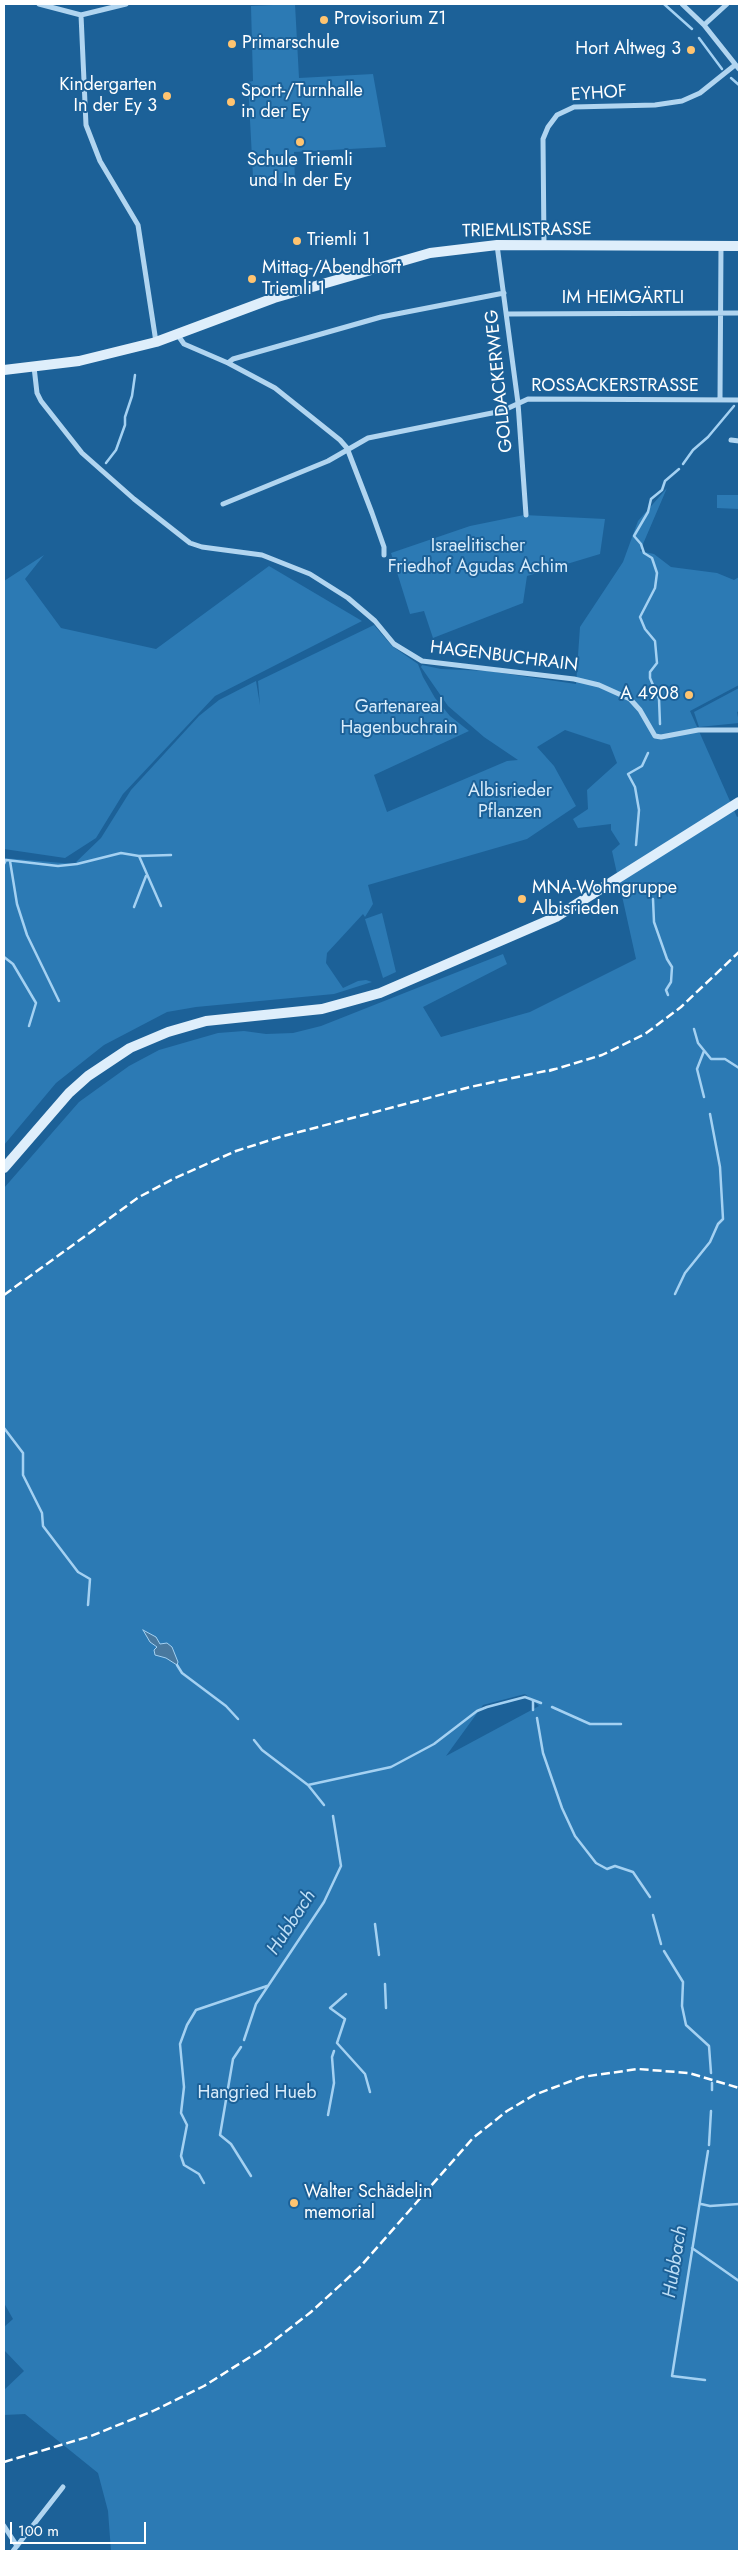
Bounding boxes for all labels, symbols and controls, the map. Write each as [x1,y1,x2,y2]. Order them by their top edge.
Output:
place label: Provisorium Z1 [334,9,446,31]
marker: Provisorium Z1 [318,14,330,26]
place label: Primarschule [242,33,339,55]
marker: Primarschule [226,38,238,50]
place label: Hort Altweg 3 [575,39,681,61]
marker: Hort Altweg 3 [685,44,697,56]
place label: Kindergarten In der Ey 3 [59,75,157,118]
place label: Sport-/Turnhalle in der Ey [241,81,363,124]
street label: EYHOF [570,81,628,107]
marker: Kindergarten In der Ey 3 [161,90,173,102]
marker: Sport-/Turnhalle in der Ey [225,96,237,108]
marker: Schule Triemli und In der Ey [294,136,306,148]
place label: Schule Triemli und In der Ey [247,150,353,192]
street label: TRIEMLISTRASSE [462,219,592,243]
place label: Triemli 1 [307,230,370,252]
marker: Triemli 1 [291,235,303,247]
place label: Mittag-/Abendhort Triemli 1 [262,258,401,300]
marker: Mittag-/Abendhort Triemli 1 [246,273,258,285]
street label: IM HEIMGÄRTLI [562,288,684,310]
street label: GOLDACKERWEG [482,309,518,453]
street label: ROSSACKERSTRASSE [531,376,699,398]
park label: Israelitischer Friedhof Agudas Achim [388,536,568,578]
street label: HAGENBUCHRAIN [429,637,579,677]
place label: A 4908 [620,684,679,706]
marker: A 4908 [683,689,695,701]
park label: Gartenareal Hagenbuchrain [340,697,458,740]
park label: Albisrieder Pflanzen [468,781,552,824]
place label: MNA-Wohngruppe Albisrieden [532,878,677,921]
marker: MNA-Wohngruppe Albisrieden [516,893,528,905]
water label: Hubbach [263,1886,321,1960]
park label: Hangried Hueb [198,2083,316,2105]
place label: Walter Schädelin memorial [304,2182,432,2224]
marker: Walter Schädelin memorial [288,2197,300,2209]
water label: Hubbach [659,2224,693,2300]
scale bar [12,2512,149,2544]
text: 100 m [18,2520,59,2542]

